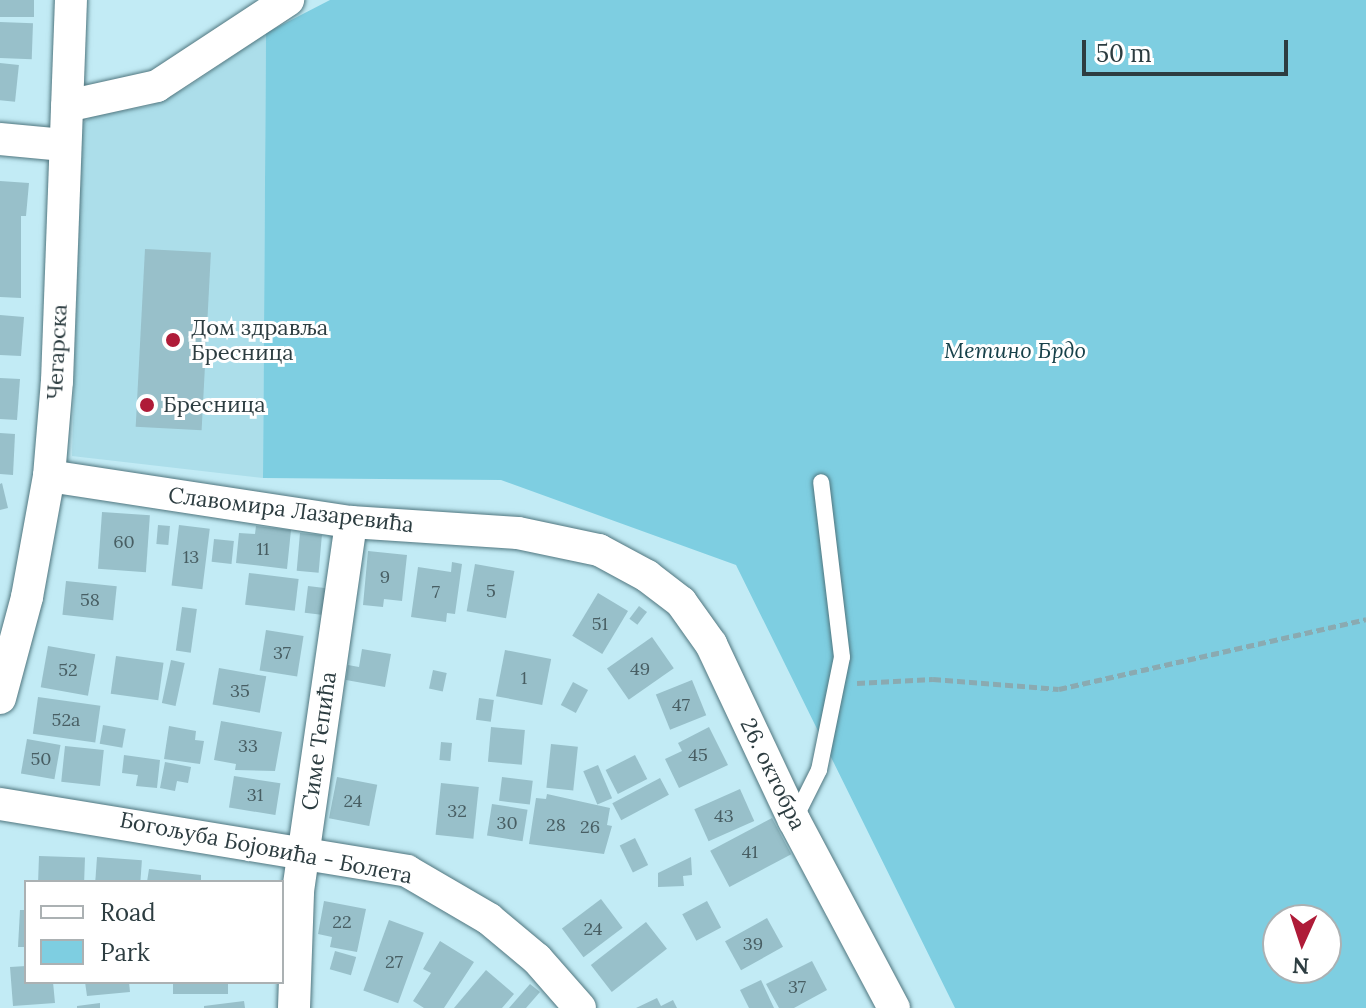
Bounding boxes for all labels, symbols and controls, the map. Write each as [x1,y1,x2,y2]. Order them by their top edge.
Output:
scale bar [1086,24,1292,74]
text: 50 m [1096,38,1152,69]
street label: Чегарска [41,303,73,401]
place label: Дом здравља Бресница [191,314,328,366]
marker: Дом здравља Бресница [162,329,184,351]
park label: Метино Брдо [944,338,1086,364]
place label: Бресница [163,392,266,418]
marker: Бресница [138,396,156,414]
street label: Славомира Лазаревића [167,482,415,538]
house number: 60 [113,531,135,553]
house number: 11 [256,538,270,560]
house number: 13 [183,546,199,568]
house number: 9 [380,566,390,588]
house number: 5 [486,580,496,602]
house number: 7 [432,581,440,603]
house number: 58 [80,589,100,611]
house number: 51 [592,613,608,635]
house number: 37 [273,642,291,664]
house number: 49 [630,658,650,680]
house number: 52 [58,659,78,681]
house number: 1 [521,667,527,689]
street label: Симе Тепића [296,670,342,812]
house number: 35 [230,680,250,702]
house number: 47 [672,694,690,716]
house number: 52a [52,709,80,731]
street label: 26. октобра [735,714,811,834]
house number: 33 [238,735,258,757]
house number: 45 [688,744,708,766]
house number: 50 [31,748,51,770]
house number: 31 [247,784,263,806]
house number: 24 [343,790,363,812]
house number: 32 [447,800,467,822]
house number: 43 [714,805,734,827]
street label: Богољуба Бојовића - Болета [118,807,414,889]
house number: 30 [496,812,518,834]
house number: 28 [546,814,566,836]
house number: 26 [580,816,600,838]
house number: 41 [742,841,758,863]
legend [24,880,284,984]
text: Road [100,897,156,928]
north arrow [1262,904,1342,984]
house number: 22 [332,911,352,933]
house number: 24 [583,918,603,940]
house number: 39 [743,933,763,955]
text: Park [100,937,150,968]
house number: 27 [385,951,403,973]
text: N [1292,952,1310,980]
house number: 37 [788,976,806,998]

